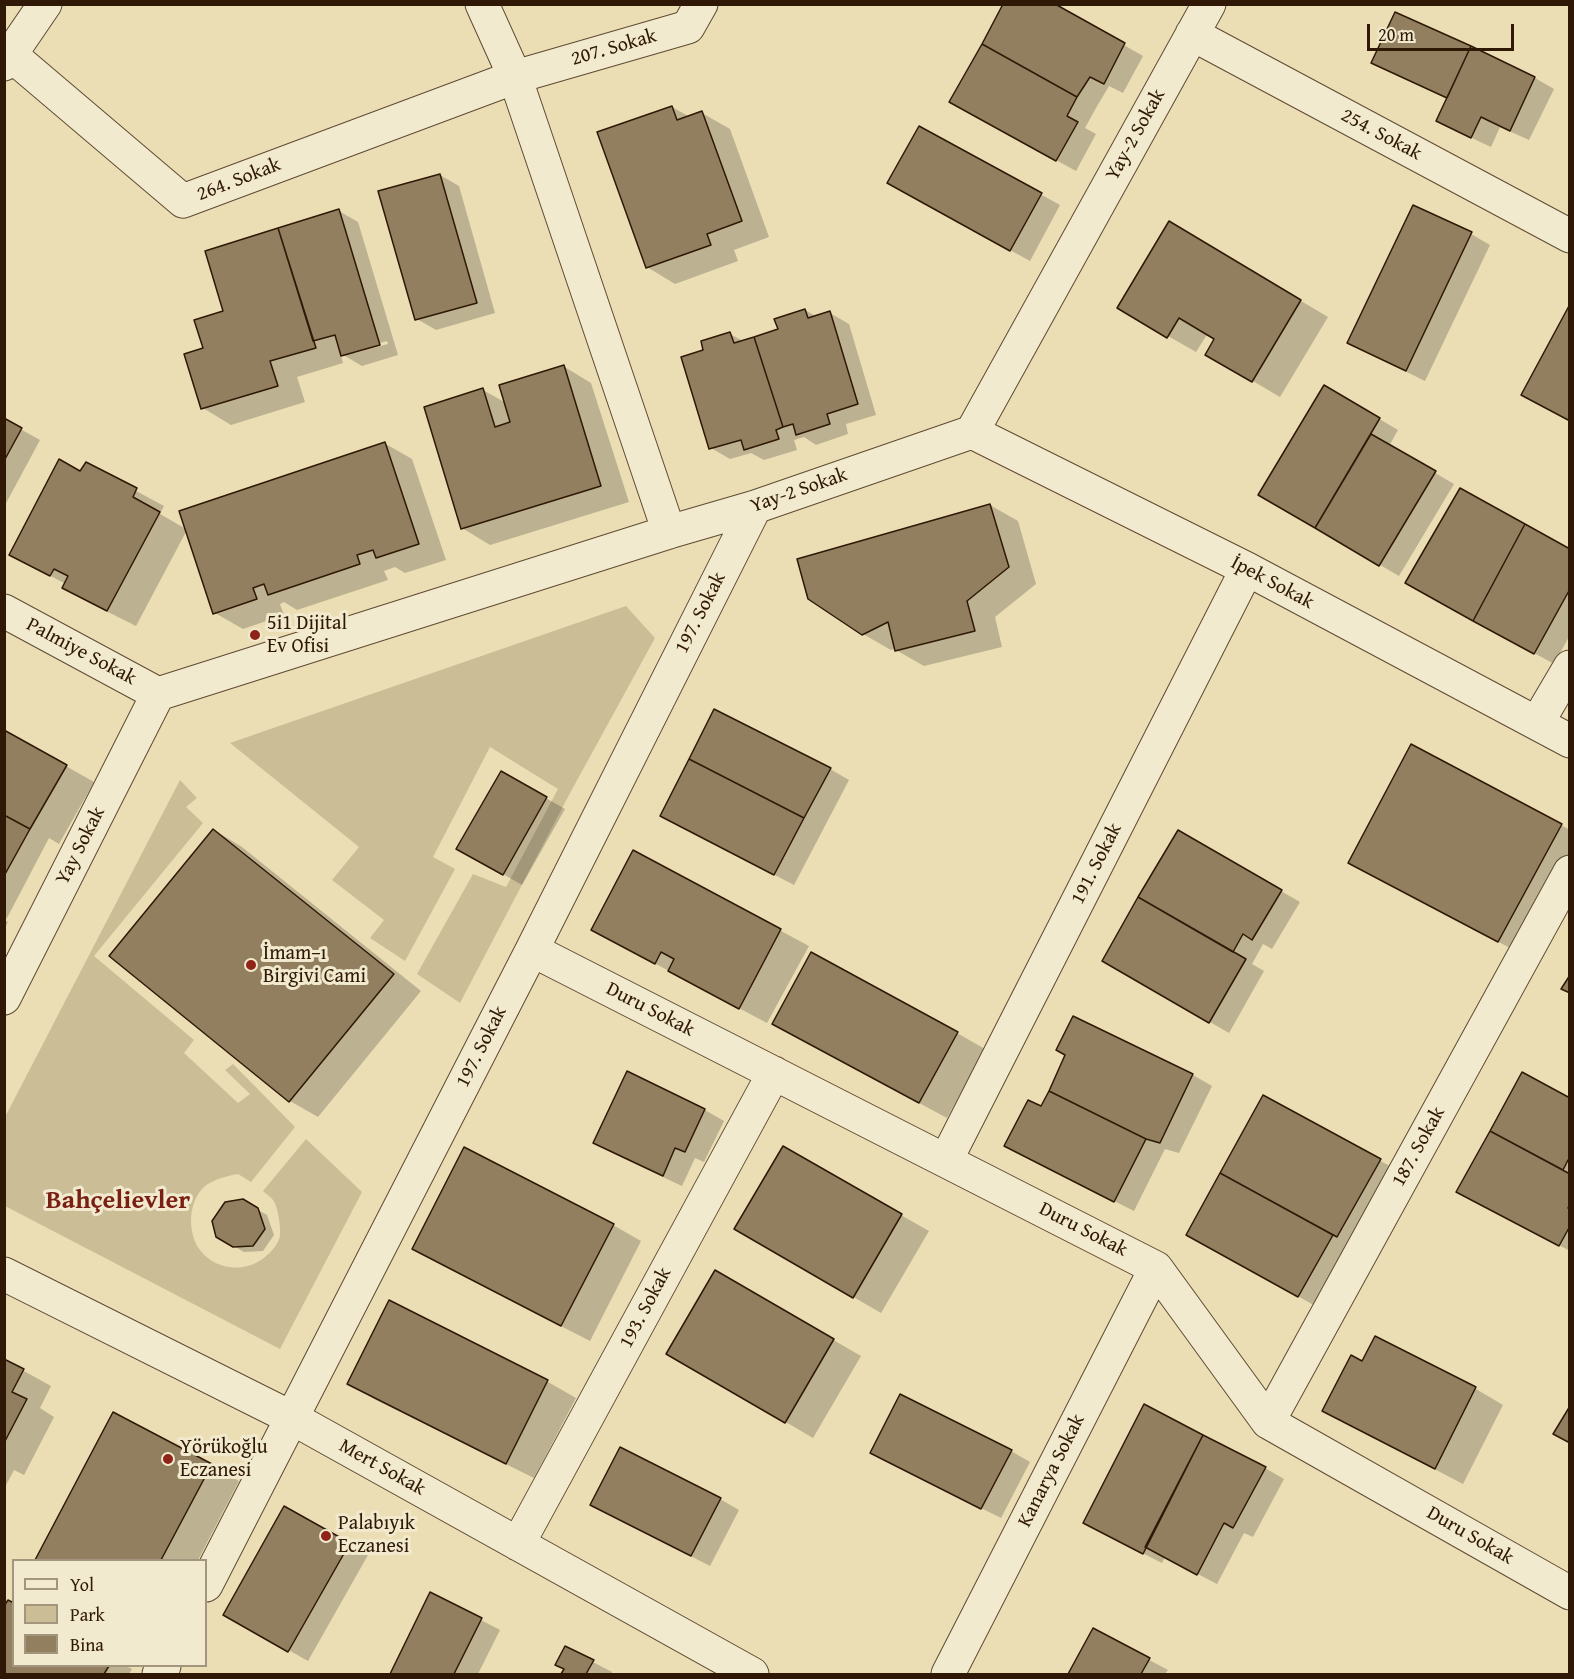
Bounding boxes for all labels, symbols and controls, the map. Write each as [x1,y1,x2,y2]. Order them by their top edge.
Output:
scale bar [1370,12,1517,50]
text: 20 m [1378,21,1414,48]
street label: 207. Sokak [568,24,660,72]
street label: Yay-2 Sokak [1101,85,1171,185]
street label: 254. Sokak [1337,104,1425,166]
street label: 264. Sokak [194,153,284,207]
street label: Yay-2 Sokak [747,463,851,519]
street label: İpek Sokak [1226,551,1318,615]
street label: 197. Sokak [670,568,732,658]
place label: 5i1 Dijital Ev Ofisi [267,612,347,659]
street label: Palmiye Sokak [22,613,140,691]
marker: 5i1 Dijital Ev Ofisi [248,628,262,642]
street label: Yay Sokak [51,803,111,889]
street label: 191. Sokak [1066,819,1128,909]
place label: İmam–ı Birgivi Cami [263,942,366,989]
marker: İmam–ı Birgivi Cami [244,958,258,972]
street label: Duru Sokak [602,977,698,1043]
street label: 197. Sokak [451,1002,513,1092]
street label: 187. Sokak [1387,1103,1451,1191]
district label: Bahçelievler [46,1185,190,1217]
street label: Duru Sokak [1035,1197,1131,1263]
street label: 193. Sokak [615,1264,677,1352]
street label: Kanarya Sokak [1013,1411,1091,1531]
street label: Mert Sokak [335,1434,429,1502]
place label: Yörükoğlu Eczanesi [180,1436,268,1483]
marker: Yörükoğlu Eczanesi [161,1452,175,1466]
street label: Duru Sokak [1422,1502,1518,1570]
place label: Palabıyık Eczanesi [338,1512,415,1559]
marker: Palabıyık Eczanesi [319,1529,333,1543]
legend [12,1559,207,1667]
text: Yol [70,1571,94,1598]
text: Park [70,1601,105,1628]
text: Bina [70,1631,104,1658]

